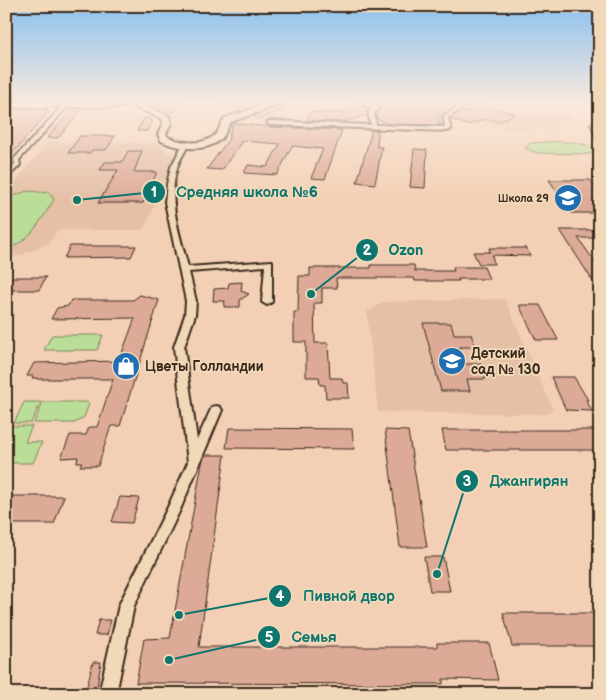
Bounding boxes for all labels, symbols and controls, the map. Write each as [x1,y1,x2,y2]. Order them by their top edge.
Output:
callout: Средняя школа №6 [141,177,328,207]
text: 1 [151,183,157,202]
text: Средняя школа №6 [176,183,318,202]
school or university icon: Школа 29 [553,183,583,213]
place label: Школа 29 [498,192,549,205]
callout: Ozon [354,235,434,265]
text: 2 [363,241,372,260]
text: Ozon [389,241,423,260]
place label: Детский сад № 130 [471,345,541,378]
school or university icon: Детский сад № 130 [437,346,467,376]
shop icon: Цветы Голландии [111,351,141,381]
place label: Цветы Голландии [145,358,264,375]
callout: Джангирян [455,466,579,496]
text: 3 [463,472,472,491]
text: Джангирян [490,472,568,491]
callout: Пивной двор [268,581,405,611]
text: 4 [276,587,285,606]
text: Пивной двор [303,587,395,606]
callout: Семья [256,622,346,652]
text: 5 [265,628,274,647]
text: Семья [291,628,337,647]

